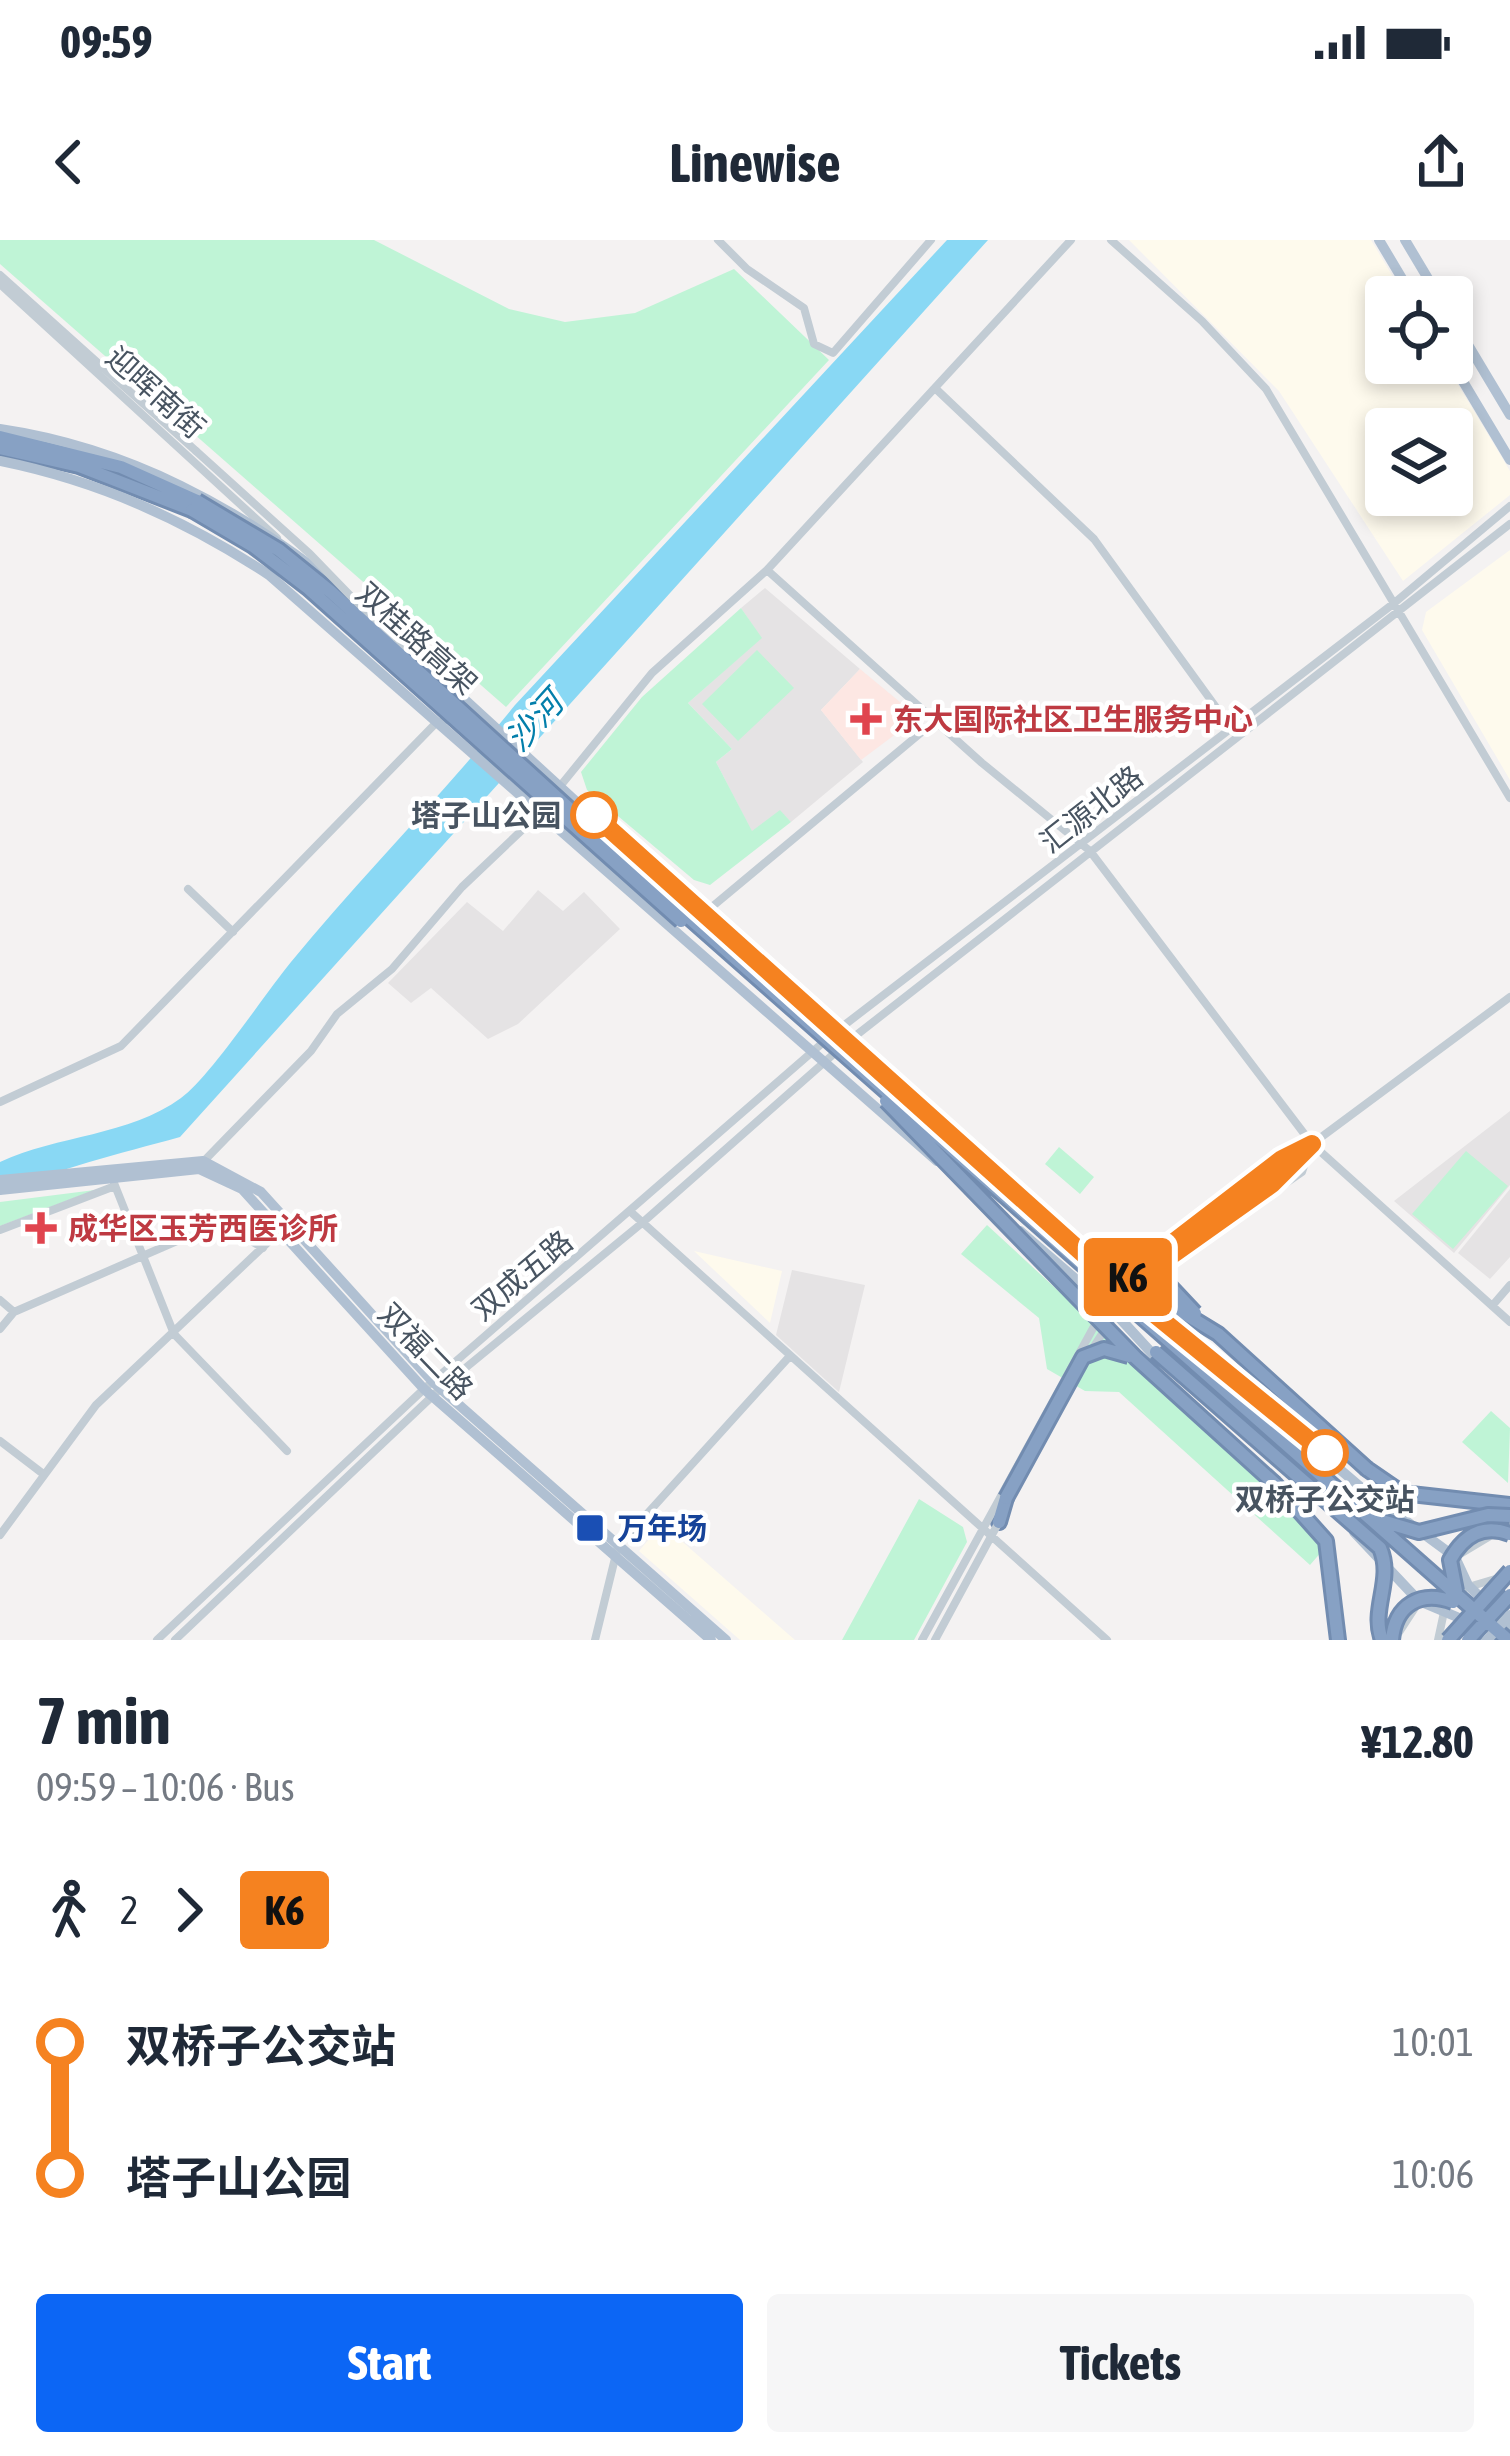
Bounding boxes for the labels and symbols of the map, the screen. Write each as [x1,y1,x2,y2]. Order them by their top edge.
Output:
street label: 迎晖南街 [100,339,212,445]
street label: 双桂路高架 [350,575,484,701]
water label: 沙河 [498,679,574,758]
place label: 东大国际社区卫生服务中心 [893,702,1253,736]
marker: 东大国际社区卫生服务中心 [850,703,882,735]
street label: 汇源北路 [1033,759,1149,859]
marker: 塔子山公园 [572,793,616,837]
place label: 塔子山公园 [411,798,561,832]
place label: 成华区玉芳西医诊所 [68,1211,338,1245]
marker: 成华区玉芳西医诊所 [25,1212,57,1244]
street label: 双成五路 [465,1223,579,1327]
line badge: K6 [1074,1238,1182,1316]
street label: 双福二路 [372,1296,480,1406]
marker: 双桥子公交站 [1303,1431,1347,1475]
place label: 双桥子公交站 [1235,1482,1415,1516]
place label: 万年场 [617,1511,707,1545]
marker: 万年场 [574,1512,606,1544]

